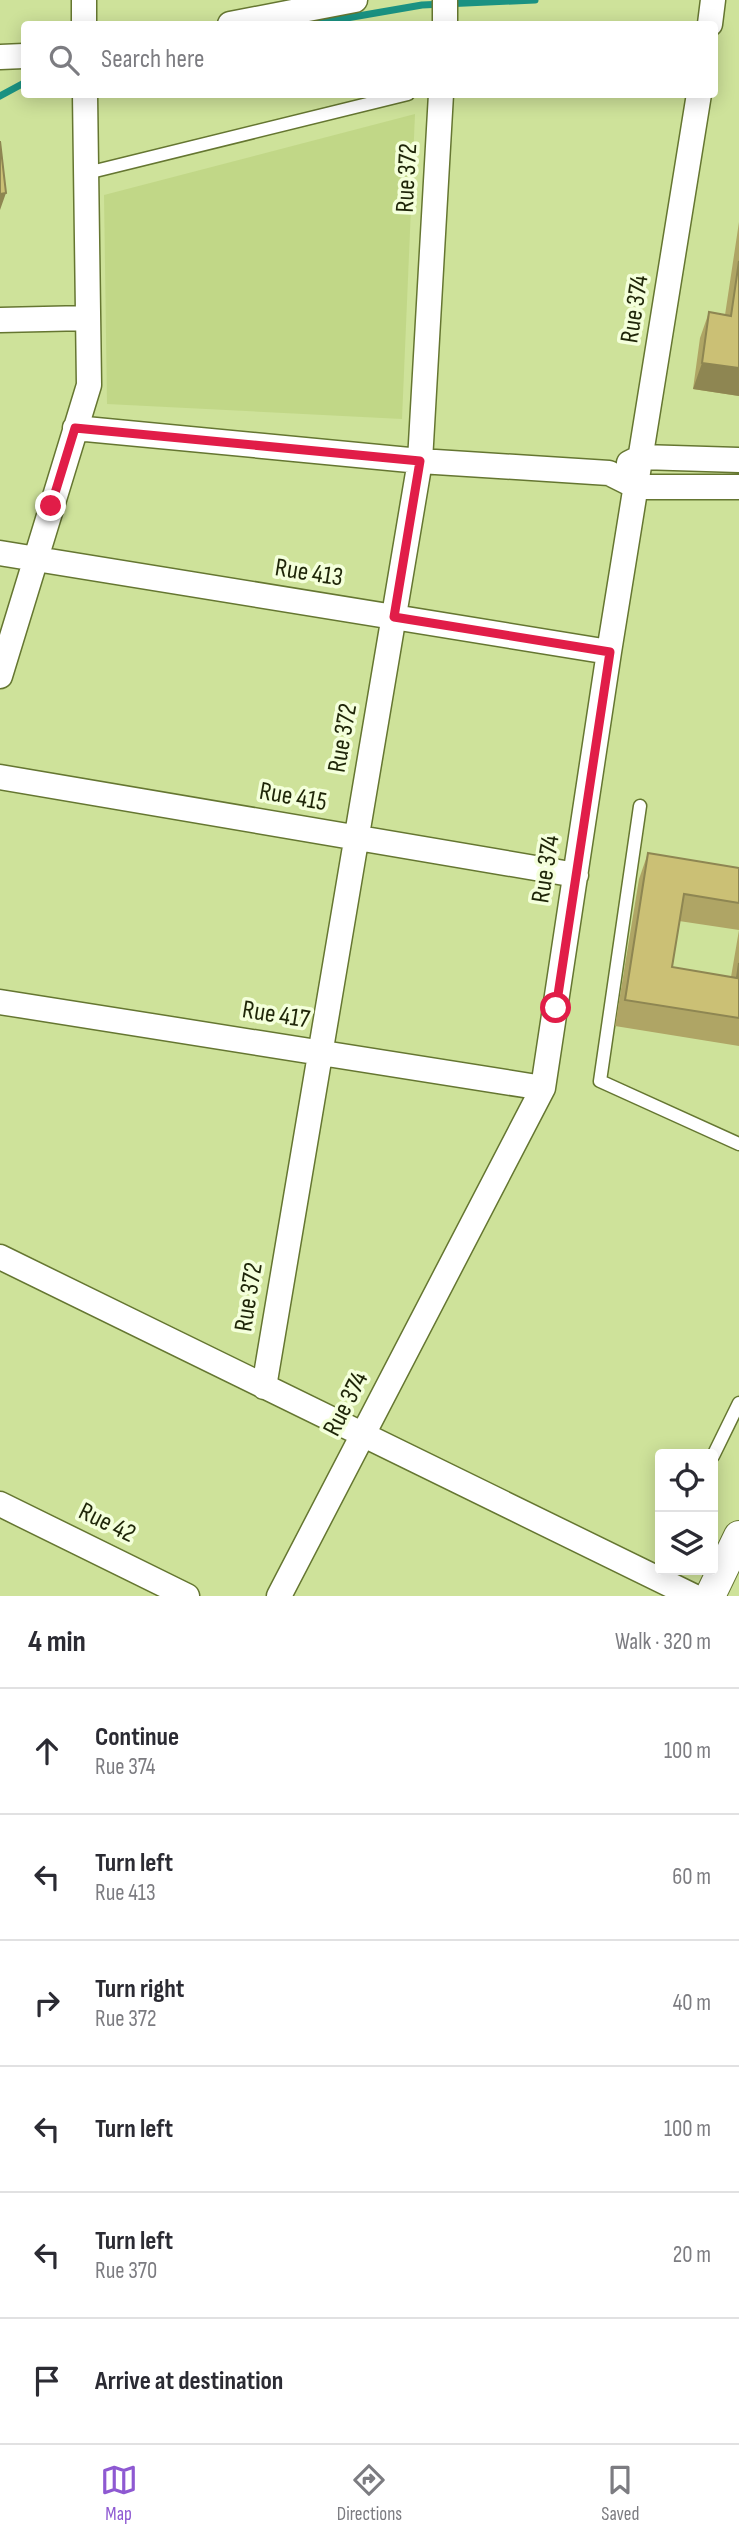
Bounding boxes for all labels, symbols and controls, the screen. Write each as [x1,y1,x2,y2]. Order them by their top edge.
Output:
search box [21,21,718,98]
icon: search [45,41,83,79]
text: Search here [101,44,204,75]
street label: Rue 372 [390,143,424,213]
street label: Rue 374 [614,273,656,345]
route end [35,490,66,521]
street label: Rue 413 [273,552,345,594]
street label: Rue 372 [322,701,364,775]
street label: Rue 415 [257,776,329,818]
street label: Rue 374 [525,833,567,905]
route start [540,992,571,1023]
street label: Rue 417 [240,994,313,1036]
street label: Rue 372 [228,1260,270,1334]
street label: Rue 374 [317,1366,375,1441]
map controls [655,1449,718,1575]
button: locate [655,1449,718,1512]
street label: Rue 42 [74,1496,140,1550]
button: layers [655,1512,718,1575]
text: 4 min [28,1624,86,1660]
text: Walk · 320 m [615,1628,711,1656]
text: Continue [95,1722,179,1753]
icon: ahead [28,1732,66,1770]
text: 100 m [664,1737,711,1765]
text: Rue 374 [95,1753,155,1781]
text: Turn left [95,1848,173,1879]
icon: left [28,1858,66,1896]
text: 60 m [672,1863,711,1891]
text: Rue 413 [95,1879,156,1907]
text: Turn right [95,1974,184,2005]
icon: right [28,1984,66,2022]
text: 40 m [673,1989,711,2017]
text: Rue 372 [95,2005,156,2033]
icon: left [28,2110,66,2148]
text: Turn left [95,2114,173,2145]
text: 100 m [664,2115,711,2143]
text: Turn left [95,2226,173,2257]
icon: left [28,2236,66,2274]
text: 20 m [673,2241,711,2269]
text: Rue 370 [95,2257,157,2285]
icon: arrive [28,2362,66,2400]
text: Arrive at destination [95,2366,283,2397]
tab: Map [100,2461,138,2526]
tab: Directions [337,2461,402,2526]
tab: Saved [601,2461,639,2526]

